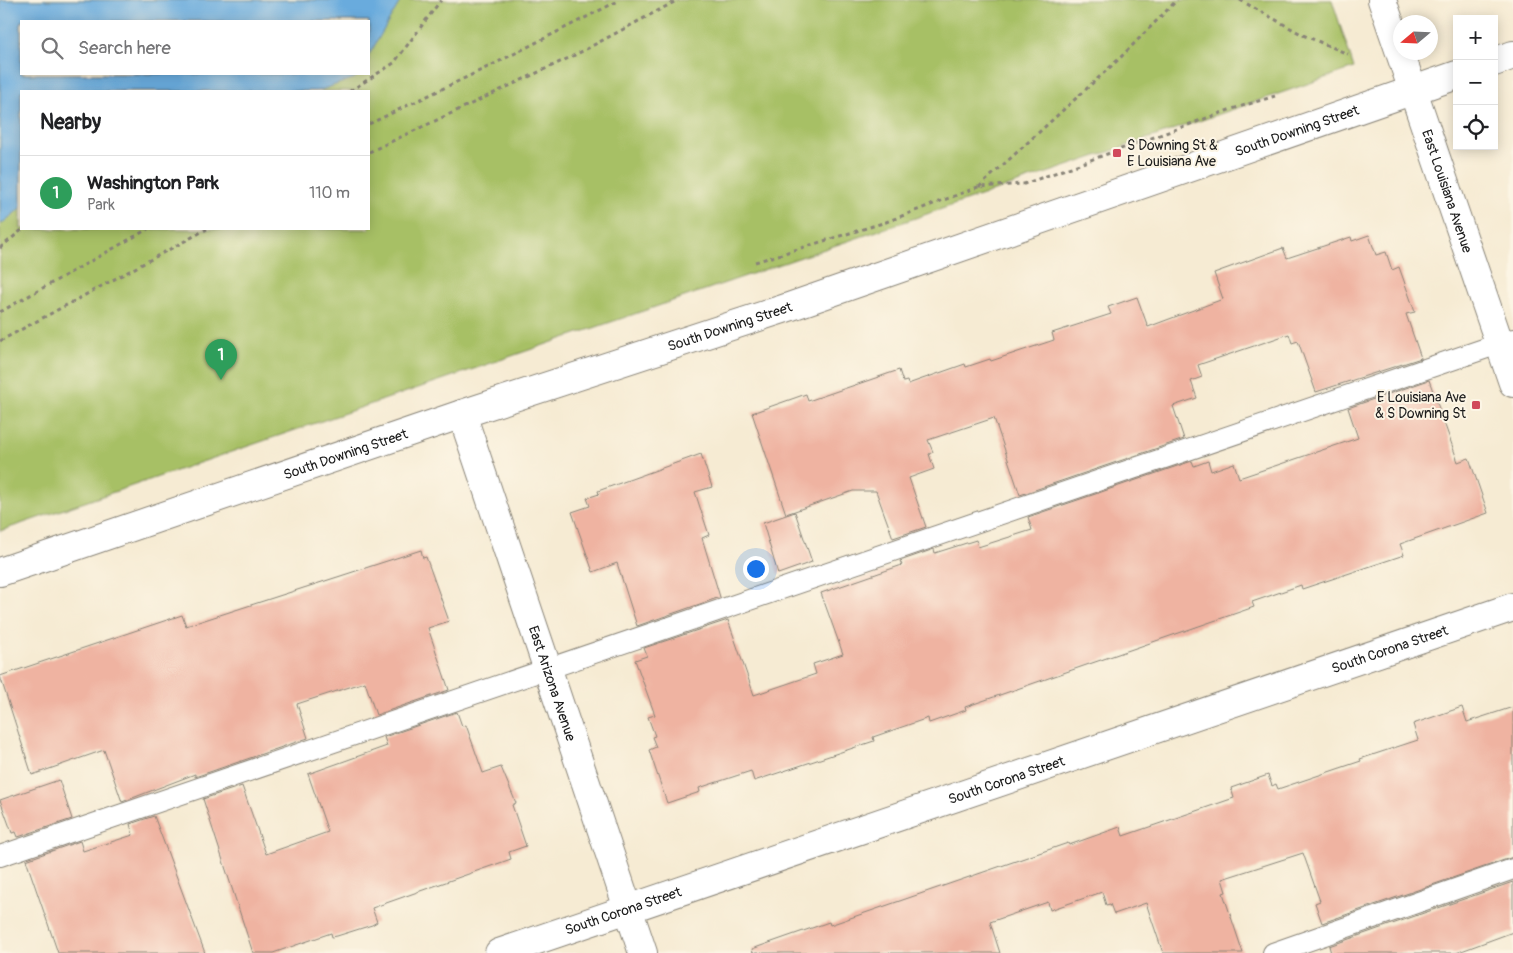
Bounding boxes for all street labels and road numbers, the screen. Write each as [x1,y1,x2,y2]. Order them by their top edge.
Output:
street label: South Downing Street [1233,101,1361,160]
street label: East Louisiana Avenue [1418,127,1476,255]
street label: South Downing Street [665,298,795,355]
street label: South Downing Street [281,425,410,483]
street label: South Corona Street [1329,621,1450,677]
street label: East Arizona Avenue [525,623,580,743]
street label: South Corona Street [946,752,1067,808]
street label: South Corona Street [563,883,684,938]

